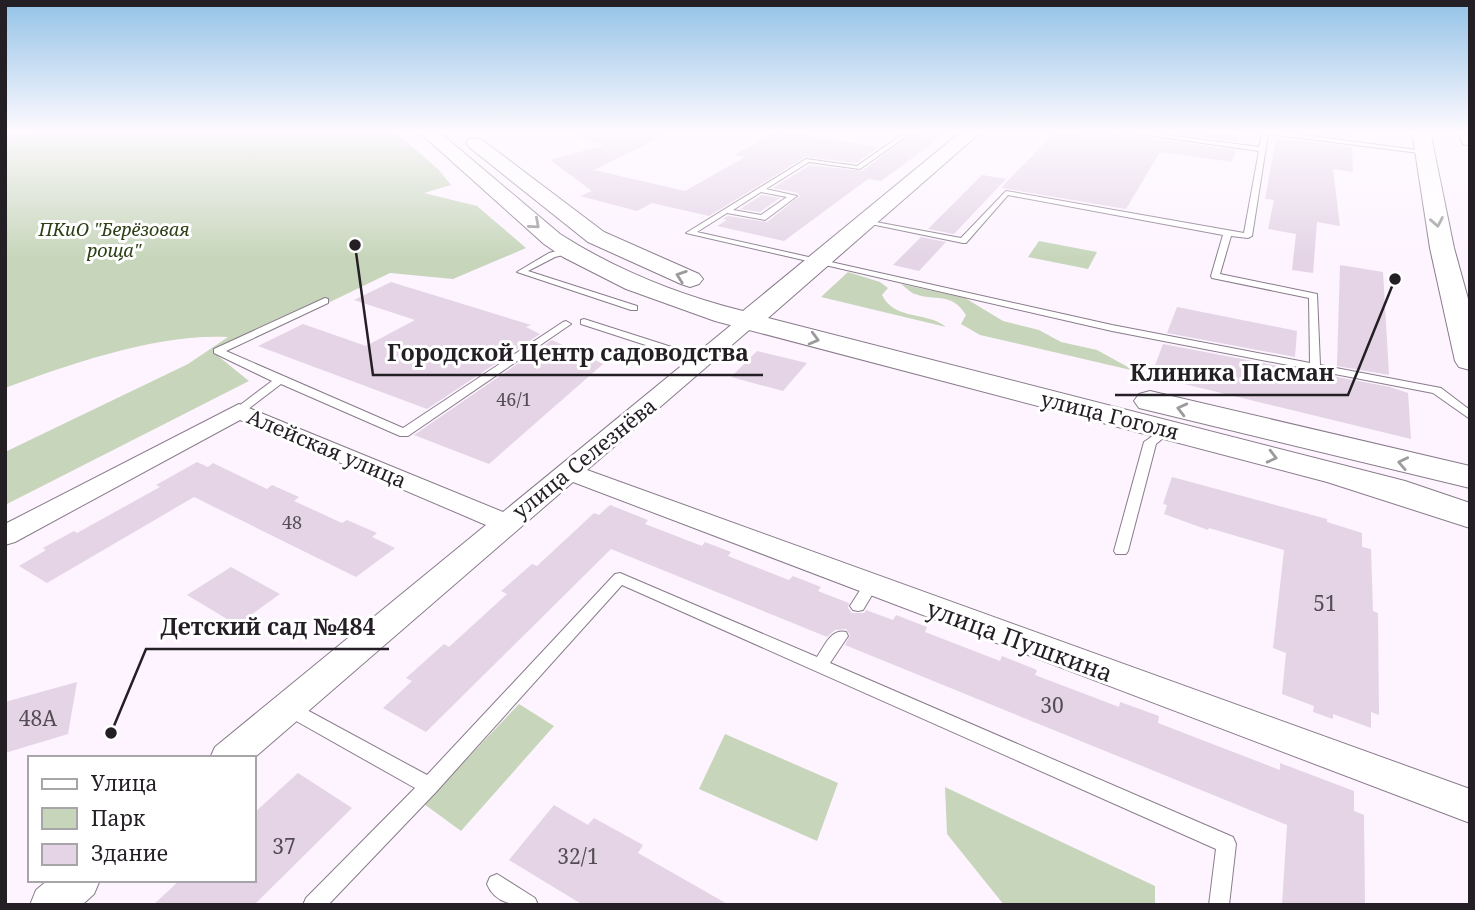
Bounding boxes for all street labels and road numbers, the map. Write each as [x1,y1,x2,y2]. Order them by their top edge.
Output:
street label: улица Гоголя [1038,384,1182,446]
street label: улица Селезнёва [506,391,662,525]
street label: Алейская улица [243,402,411,494]
street label: улица Пушкина [922,591,1118,689]

